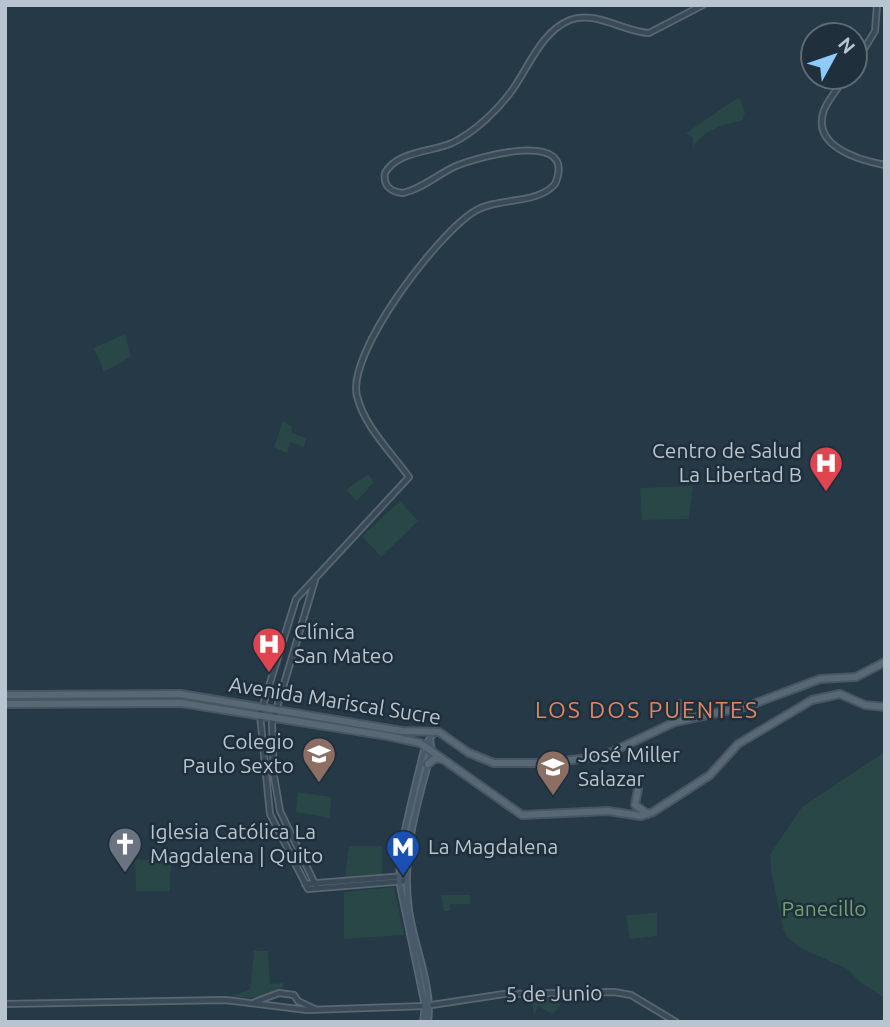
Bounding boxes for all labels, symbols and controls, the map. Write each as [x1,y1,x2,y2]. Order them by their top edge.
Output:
north arrow [799,21,869,91]
text: N [834,33,860,58]
place label: Centro de Salud La Libertad B [652,438,802,486]
hospital icon: Centro de Salud La Libertad B [807,444,845,493]
place label: Clínica San Mateo [294,619,394,667]
hospital icon: Clínica San Mateo [250,625,288,674]
street label: Avenida Mariscal Sucre [227,671,443,729]
district label: LOS DOS PUENTES [535,697,759,722]
place label: Colegio Paulo Sexto [183,729,294,777]
school or university icon: Colegio Paulo Sexto [300,735,338,784]
place label: José Miller Salazar [578,742,680,790]
school or university icon: José Miller Salazar [534,748,572,797]
place label: Iglesia Católica La Magdalena | Quito [150,819,323,867]
church icon: Iglesia Católica La Magdalena | Quito [106,825,144,874]
metro station icon: La Magdalena [384,828,422,877]
place label: La Magdalena [428,834,558,858]
park label: Panecillo [782,896,866,920]
street label: 5 de Junio [505,980,603,1006]

